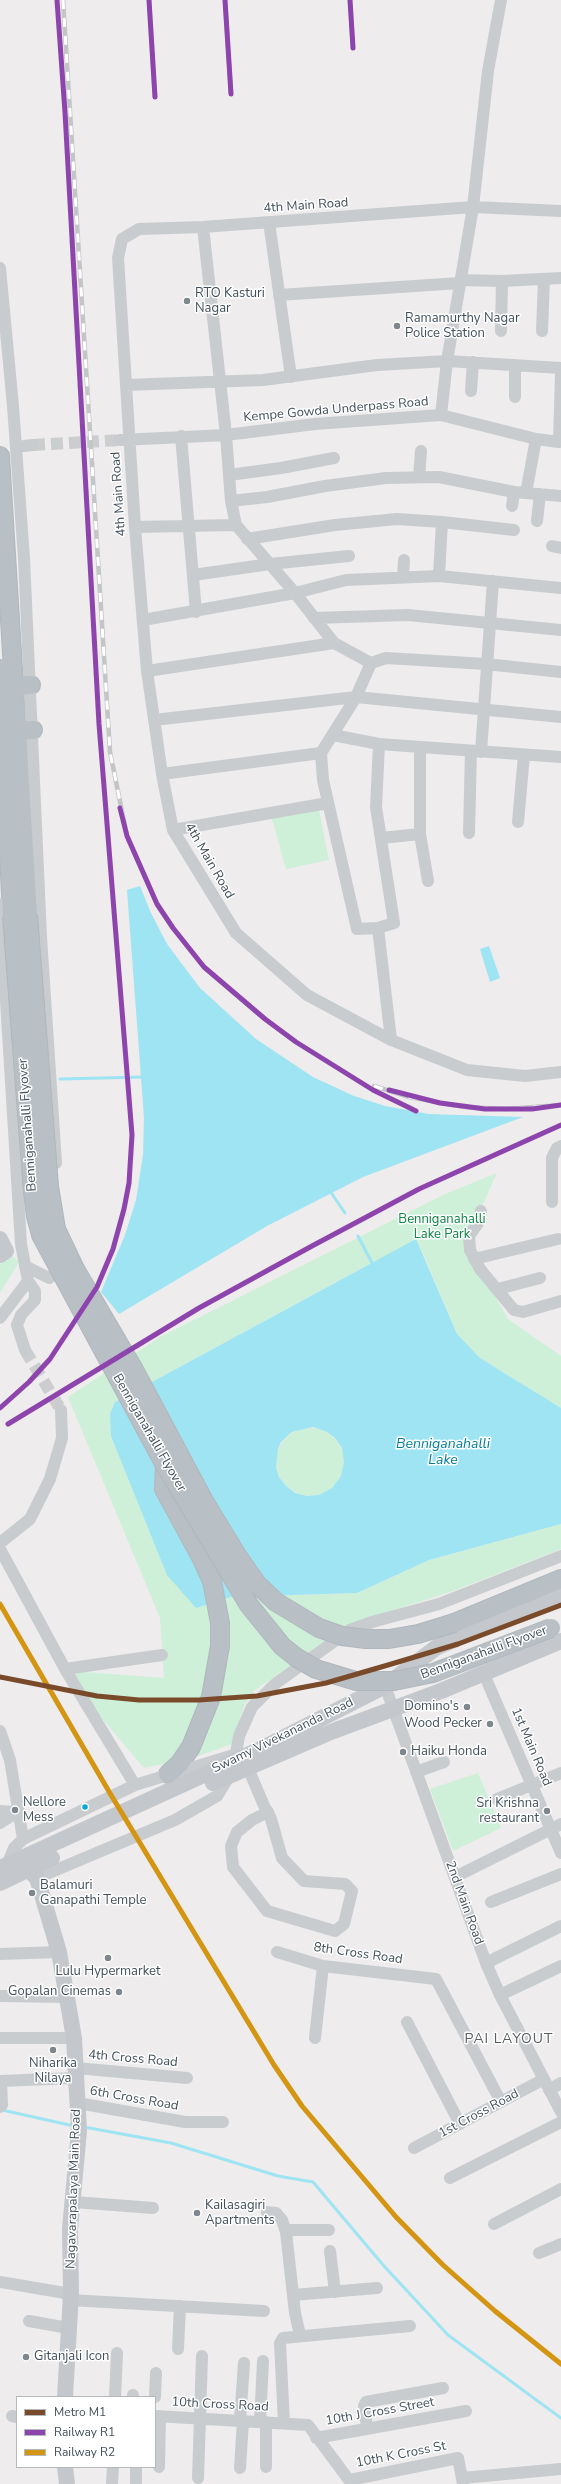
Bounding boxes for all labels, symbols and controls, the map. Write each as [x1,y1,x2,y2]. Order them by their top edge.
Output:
street label: 4th Main Road [263,195,349,217]
place label: RTO Kasturi Nagar [195,286,265,317]
marker: RTO Kasturi Nagar [182,296,192,306]
place label: Ramamurthy Nagar Police Station [405,311,520,342]
marker: Ramamurthy Nagar Police Station [392,321,402,331]
street label: Kempe Gowda Underpass Road [243,394,429,426]
street label: 4th Main Road [108,451,130,537]
street label: 4th Main Road [181,820,237,902]
street label: Benniganahalli Flyover [16,1058,40,1192]
park label: Benniganahalli Lake Park [398,1212,486,1243]
street label: Benniganahalli Flyover [109,1371,189,1495]
water label: Benniganahalli Lake [396,1437,490,1470]
street label: Benniganahalli Flyover [419,1623,549,1683]
street label: Swamy Vivekananda Road [210,1695,356,1777]
place label: Domino's [404,1699,459,1715]
marker: Domino's [462,1702,472,1712]
street label: 1st Main Road [507,1705,555,1789]
place label: Wood Pecker [404,1716,482,1732]
marker: Wood Pecker [485,1719,495,1729]
place label: Haiku Honda [411,1744,487,1760]
marker: Haiku Honda [398,1747,408,1757]
place label: Nellore Mess [23,1795,66,1826]
place label: Sri Krishna restaurant [476,1796,539,1827]
unlabelled marker [80,1802,90,1812]
marker: Nellore Mess [10,1805,20,1815]
marker: Sri Krishna restaurant [542,1806,552,1816]
street label: 2nd Main Road [442,1859,486,1947]
place label: Balamuri Ganapathi Temple [40,1878,147,1909]
marker: Balamuri Ganapathi Temple [27,1888,37,1898]
street label: 8th Cross Road [312,1940,404,1968]
marker: Lulu Hypermarket [103,1953,113,1963]
place label: Lulu Hypermarket [56,1964,160,1980]
place label: Gopalan Cinemas [8,1984,111,2000]
marker: Gopalan Cinemas [114,1987,124,1997]
district label: PAI LAYOUT [465,2032,553,2048]
marker: Niharika Nilaya [48,2045,58,2055]
street label: 4th Cross Road [88,2047,178,2071]
place label: Niharika Nilaya [29,2056,77,2087]
street label: 6th Cross Road [88,2084,180,2114]
street label: 1st Cross Road [436,2086,522,2142]
street label: Nagavarapalaya Main Road [63,2109,85,2269]
place label: Kailasagiri Apartments [205,2198,275,2229]
marker: Kailasagiri Apartments [192,2208,202,2218]
place label: Gitanjali Icon [34,2349,109,2365]
marker: Gitanjali Icon [21,2352,31,2362]
street label: 10th Cross Road [171,2395,269,2415]
street label: 10th J Cross Street [324,2395,436,2429]
legend [16,2396,156,2468]
text: Metro M1 [54,2404,106,2420]
text: Railway R1 [54,2424,115,2440]
street label: 10th K Cross St [355,2439,447,2471]
text: Railway R2 [54,2444,115,2460]

